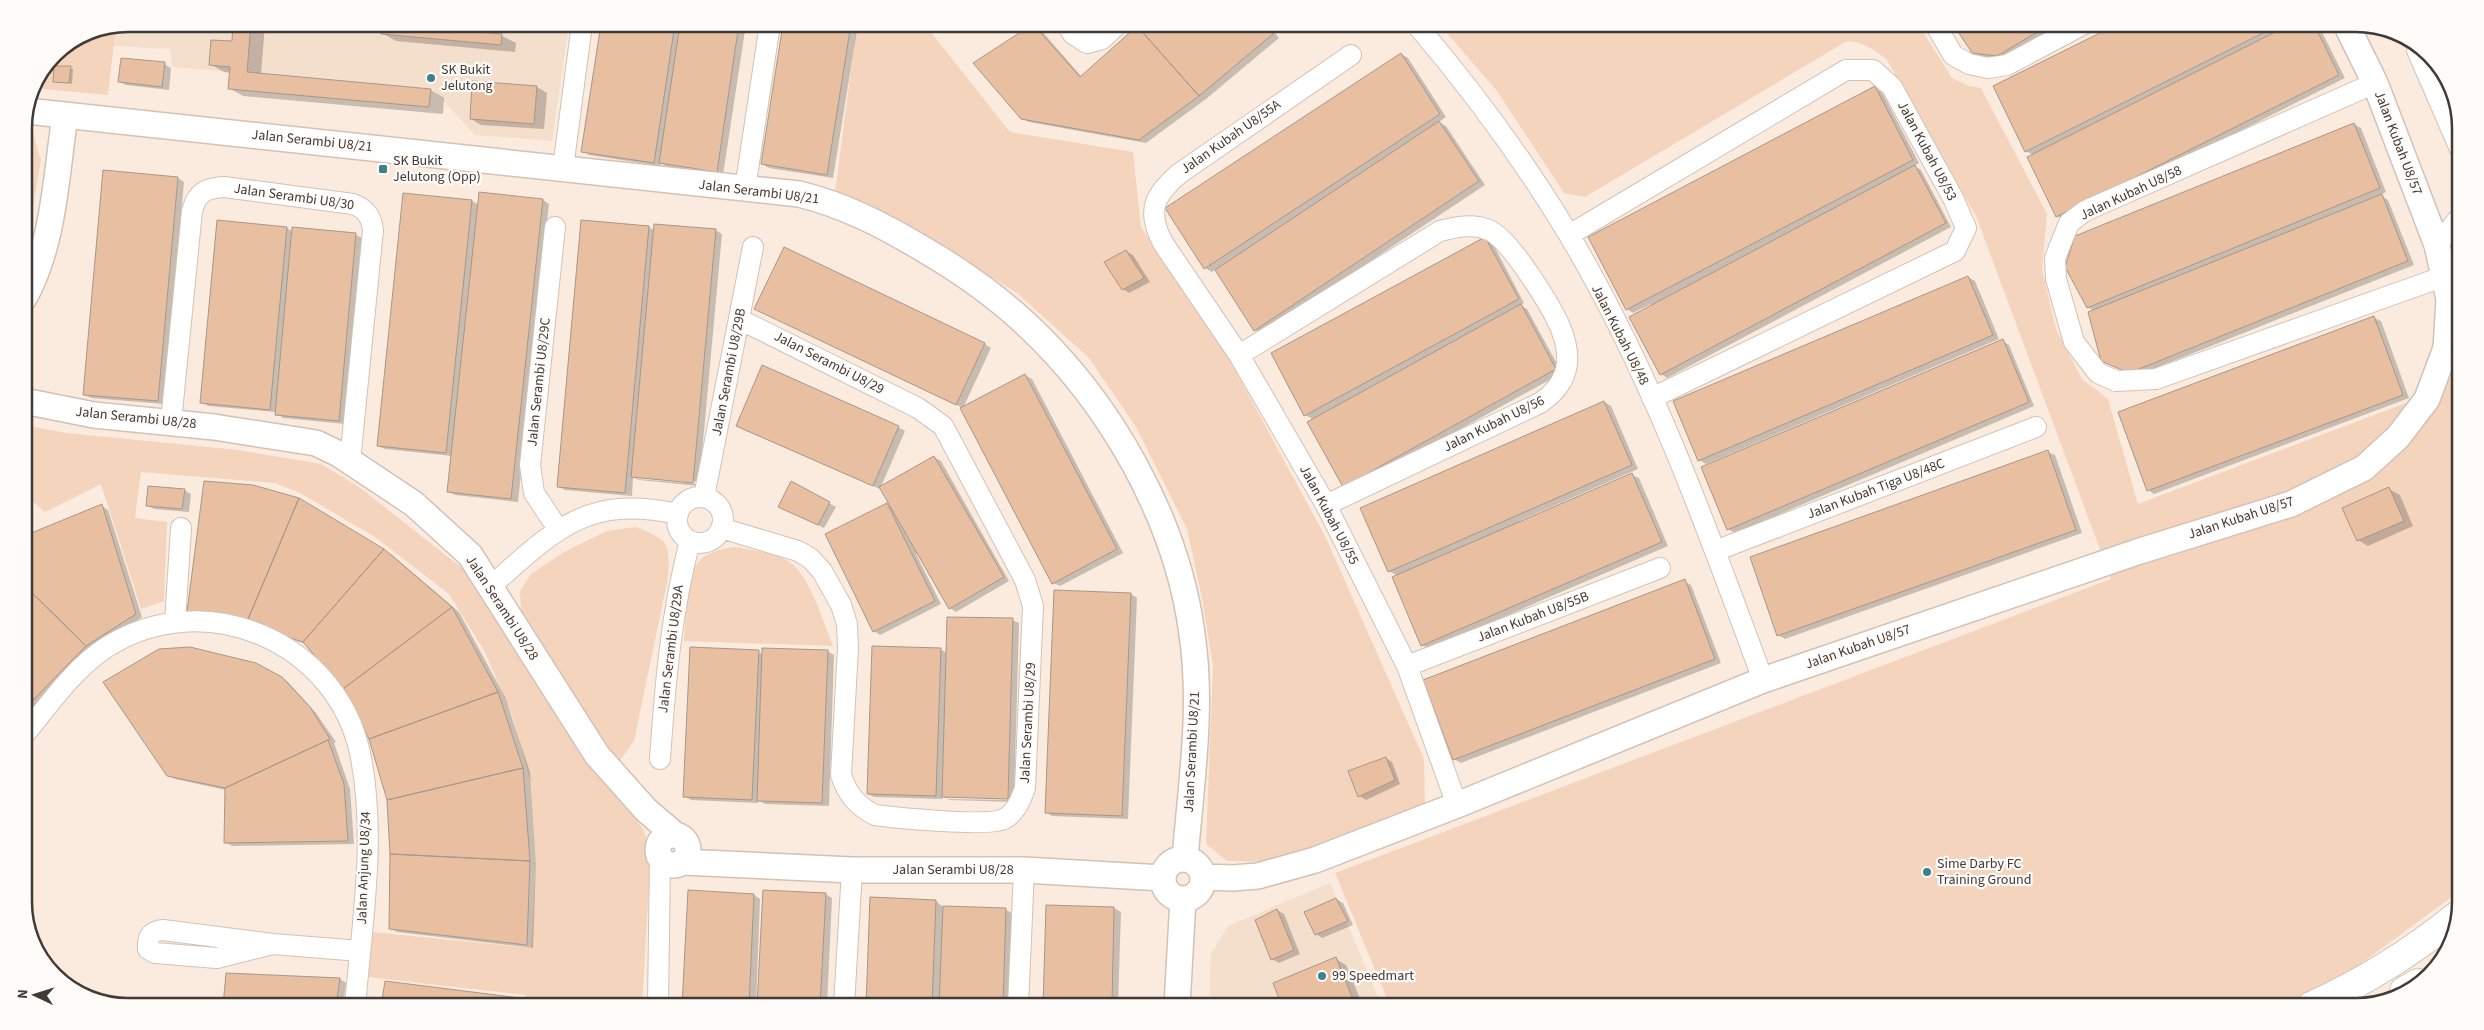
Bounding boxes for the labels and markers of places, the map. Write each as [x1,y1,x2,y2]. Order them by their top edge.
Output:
place label: SK Bukit Jelutong [441,60,493,96]
marker: SK Bukit Jelutong [425,72,437,84]
place label: SK Bukit Jelutong (Opp) [393,151,481,187]
marker: SK Bukit Jelutong (Opp) [377,163,389,175]
place label: Sime Darby FC Training Ground [1937,854,2032,890]
marker: Sime Darby FC Training Ground [1921,866,1933,878]
place label: 99 Speedmart [1332,966,1414,986]
marker: 99 Speedmart [1316,970,1328,982]

